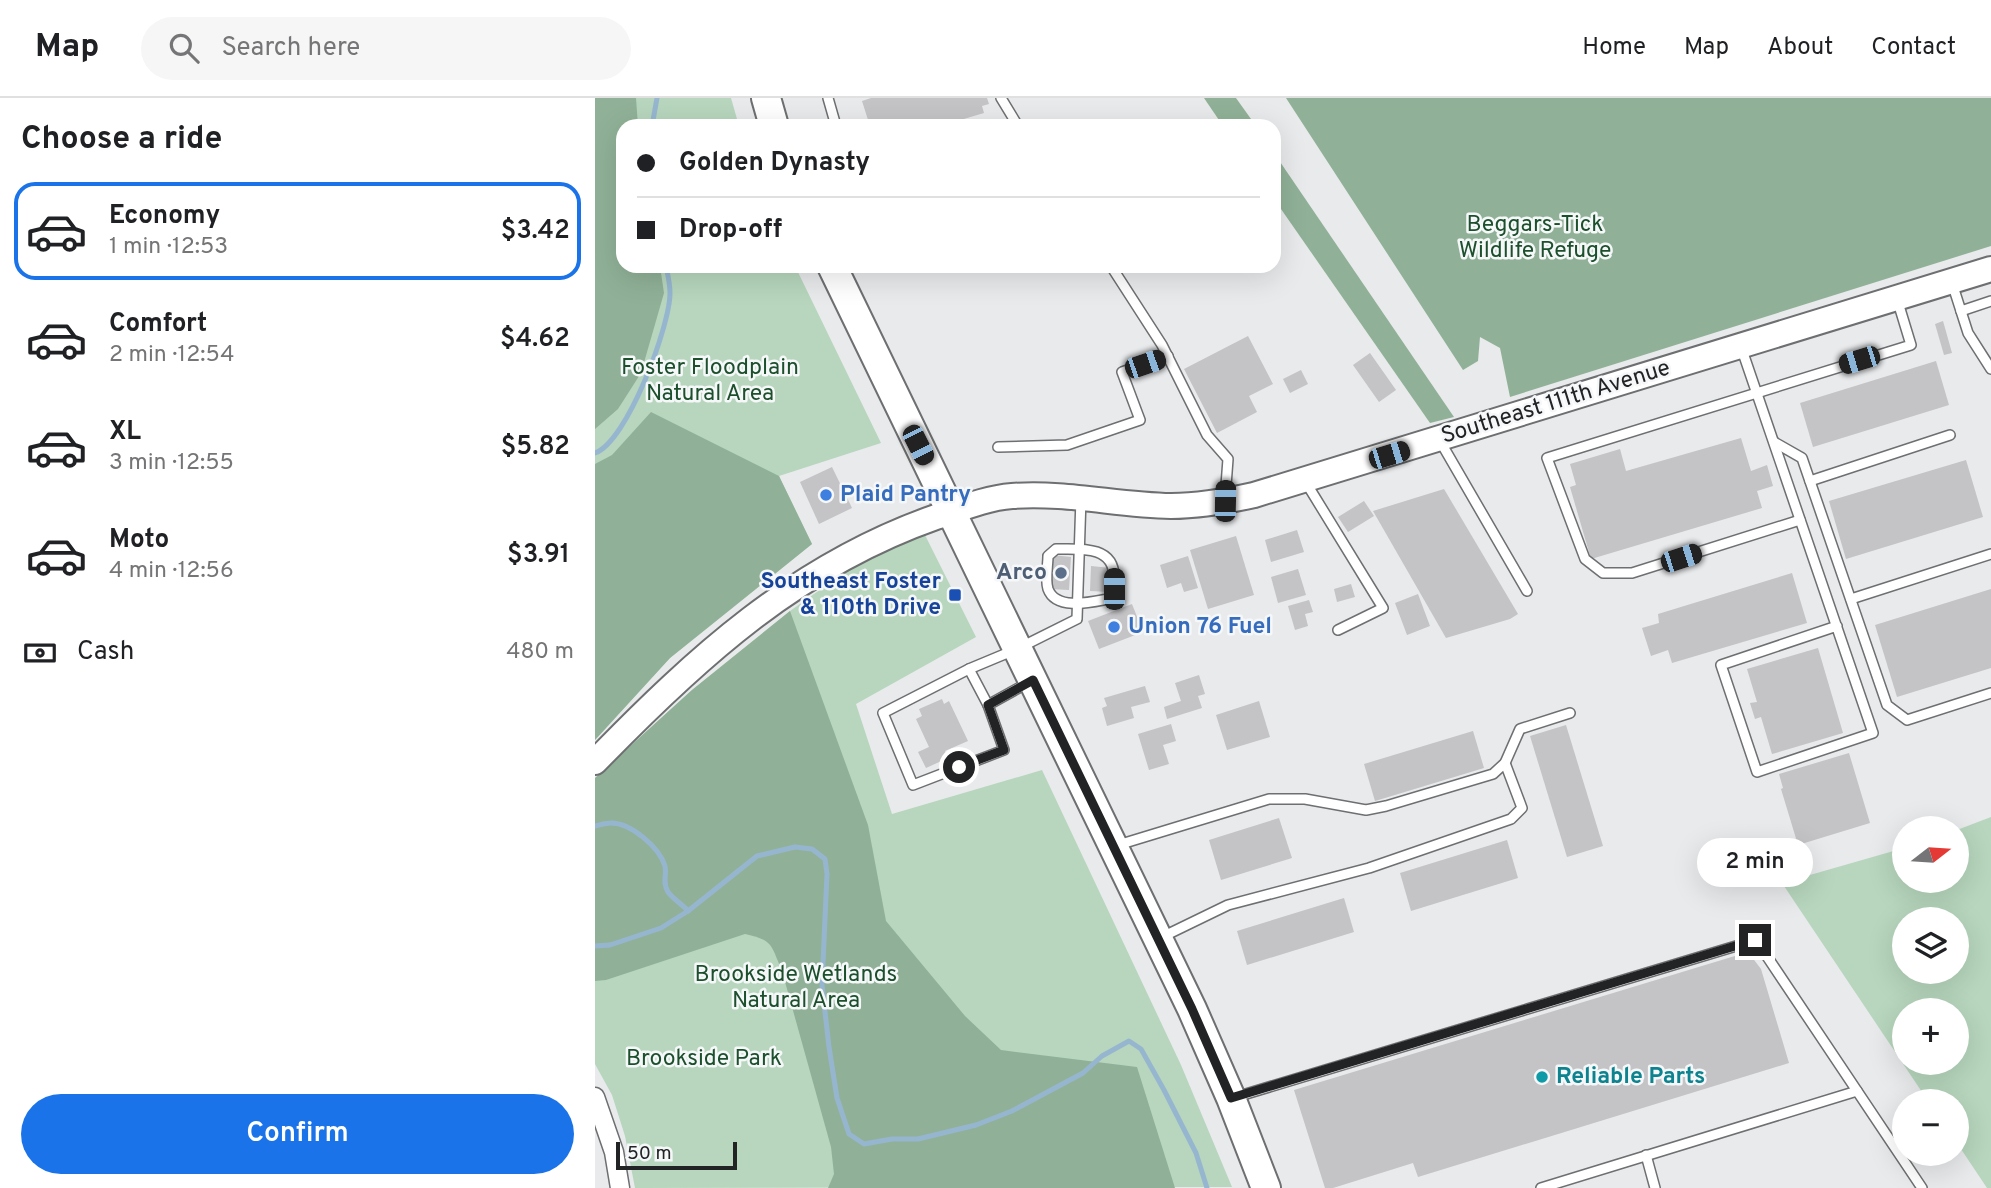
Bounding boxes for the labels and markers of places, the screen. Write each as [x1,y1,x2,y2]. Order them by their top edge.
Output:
place label: Plaid Pantry [840,481,971,510]
marker: Plaid Pantry [818,487,834,503]
place label: Arco [996,559,1047,588]
marker: Arco [1053,565,1069,581]
place label: Southeast Foster & 110th Drive [760,568,941,623]
marker: Southeast Foster & 110th Drive [947,587,963,603]
place label: Union 76 Fuel [1128,613,1272,642]
marker: Union 76 Fuel [1106,619,1122,635]
place label: Reliable Parts [1556,1063,1705,1092]
marker: Reliable Parts [1534,1069,1550,1085]

